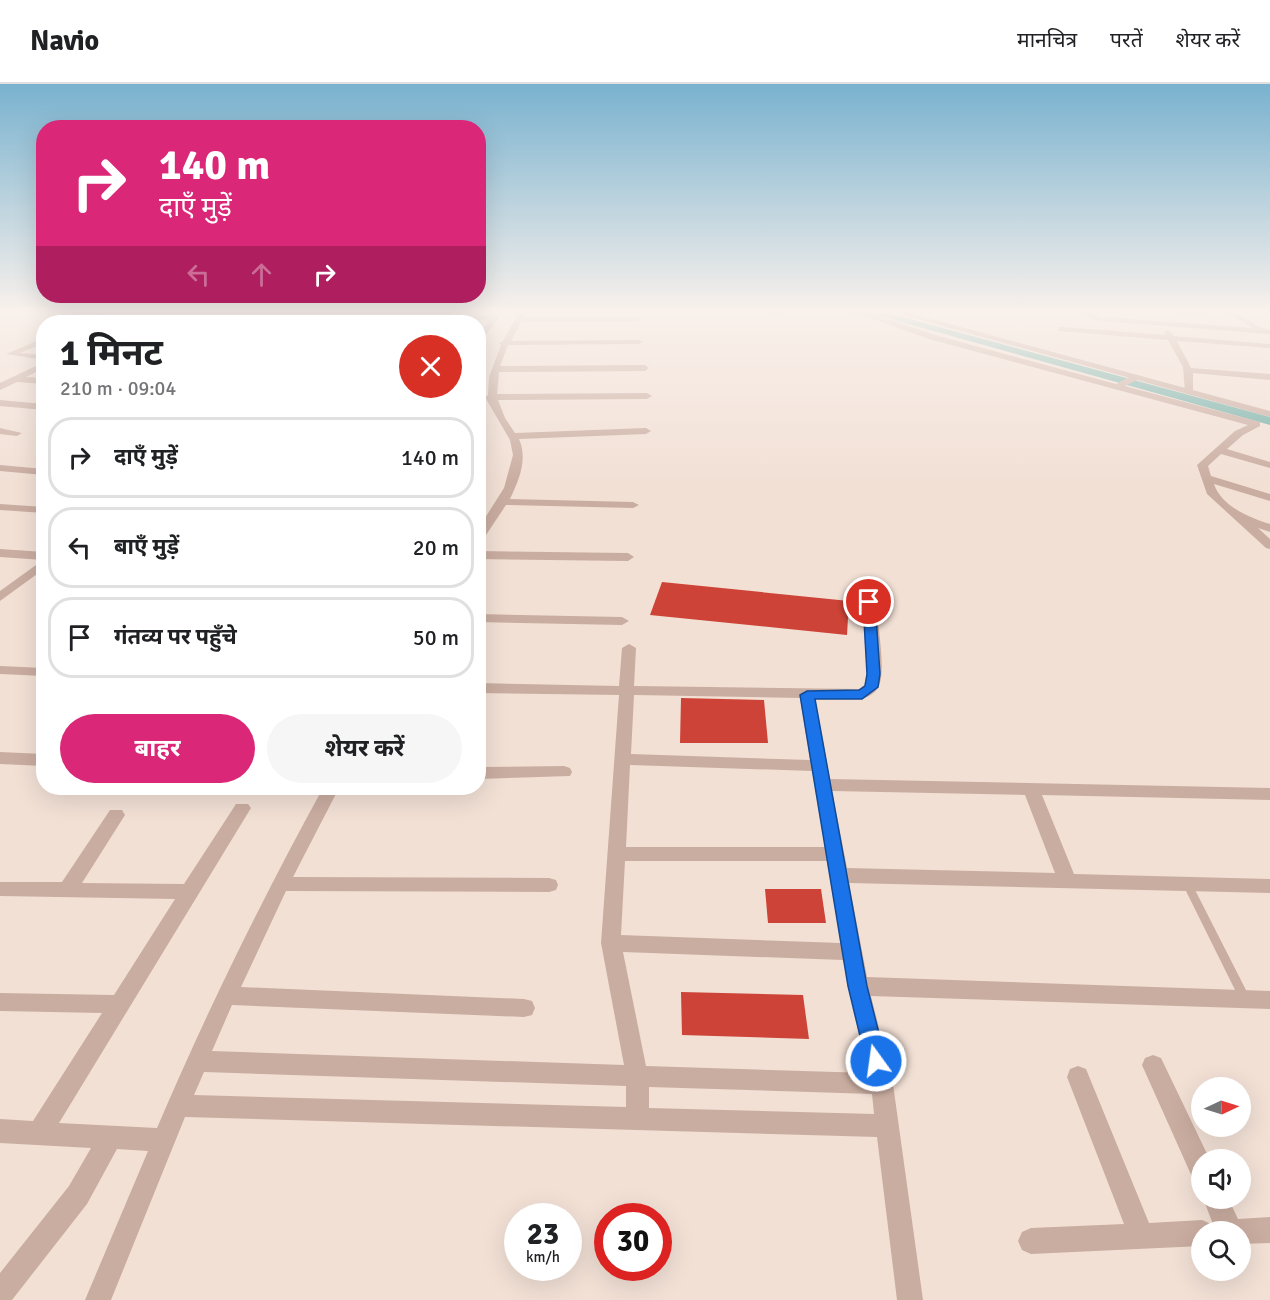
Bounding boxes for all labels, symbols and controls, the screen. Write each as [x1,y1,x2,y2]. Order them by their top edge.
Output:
text: Navio [30,24,99,58]
text: मानचित्र [1017,27,1077,53]
text: परतें [1110,27,1143,53]
text: शेयर करें [1176,27,1240,53]
text: 140 m [159,140,270,191]
icon: right [60,144,138,222]
text: दाएँ मुड़ें [159,191,232,224]
icon: left [182,258,215,291]
icon: ahead [245,258,278,291]
icon: right [308,258,341,291]
text: 1 मिनट [60,331,163,376]
button: close [399,335,462,398]
text: 210 m · 09:04 [60,376,176,401]
icon: right [63,441,96,474]
text: दाएँ मुड़ें [114,443,178,470]
text: 140 m [401,444,459,471]
icon: left [63,531,96,564]
text: बाएँ मुड़ें [114,533,179,560]
text: 20 m [413,534,459,561]
pin [843,576,894,627]
icon: arrive [852,585,885,618]
icon: arrive [63,621,96,654]
text: गंतव्य पर पहुँचे [114,623,237,650]
text: 50 m [413,624,459,651]
button: बाहर [60,714,255,783]
button: शेयर करें [267,714,462,783]
position arrow [844,1029,908,1093]
north arrow [1191,1077,1251,1137]
map controls [1191,1077,1251,1281]
button: sound [1191,1149,1251,1209]
speed limit sign: 30 [594,1203,672,1281]
text: 23 [527,1216,559,1253]
button: search [1191,1221,1251,1281]
text: km/h [526,1248,560,1266]

